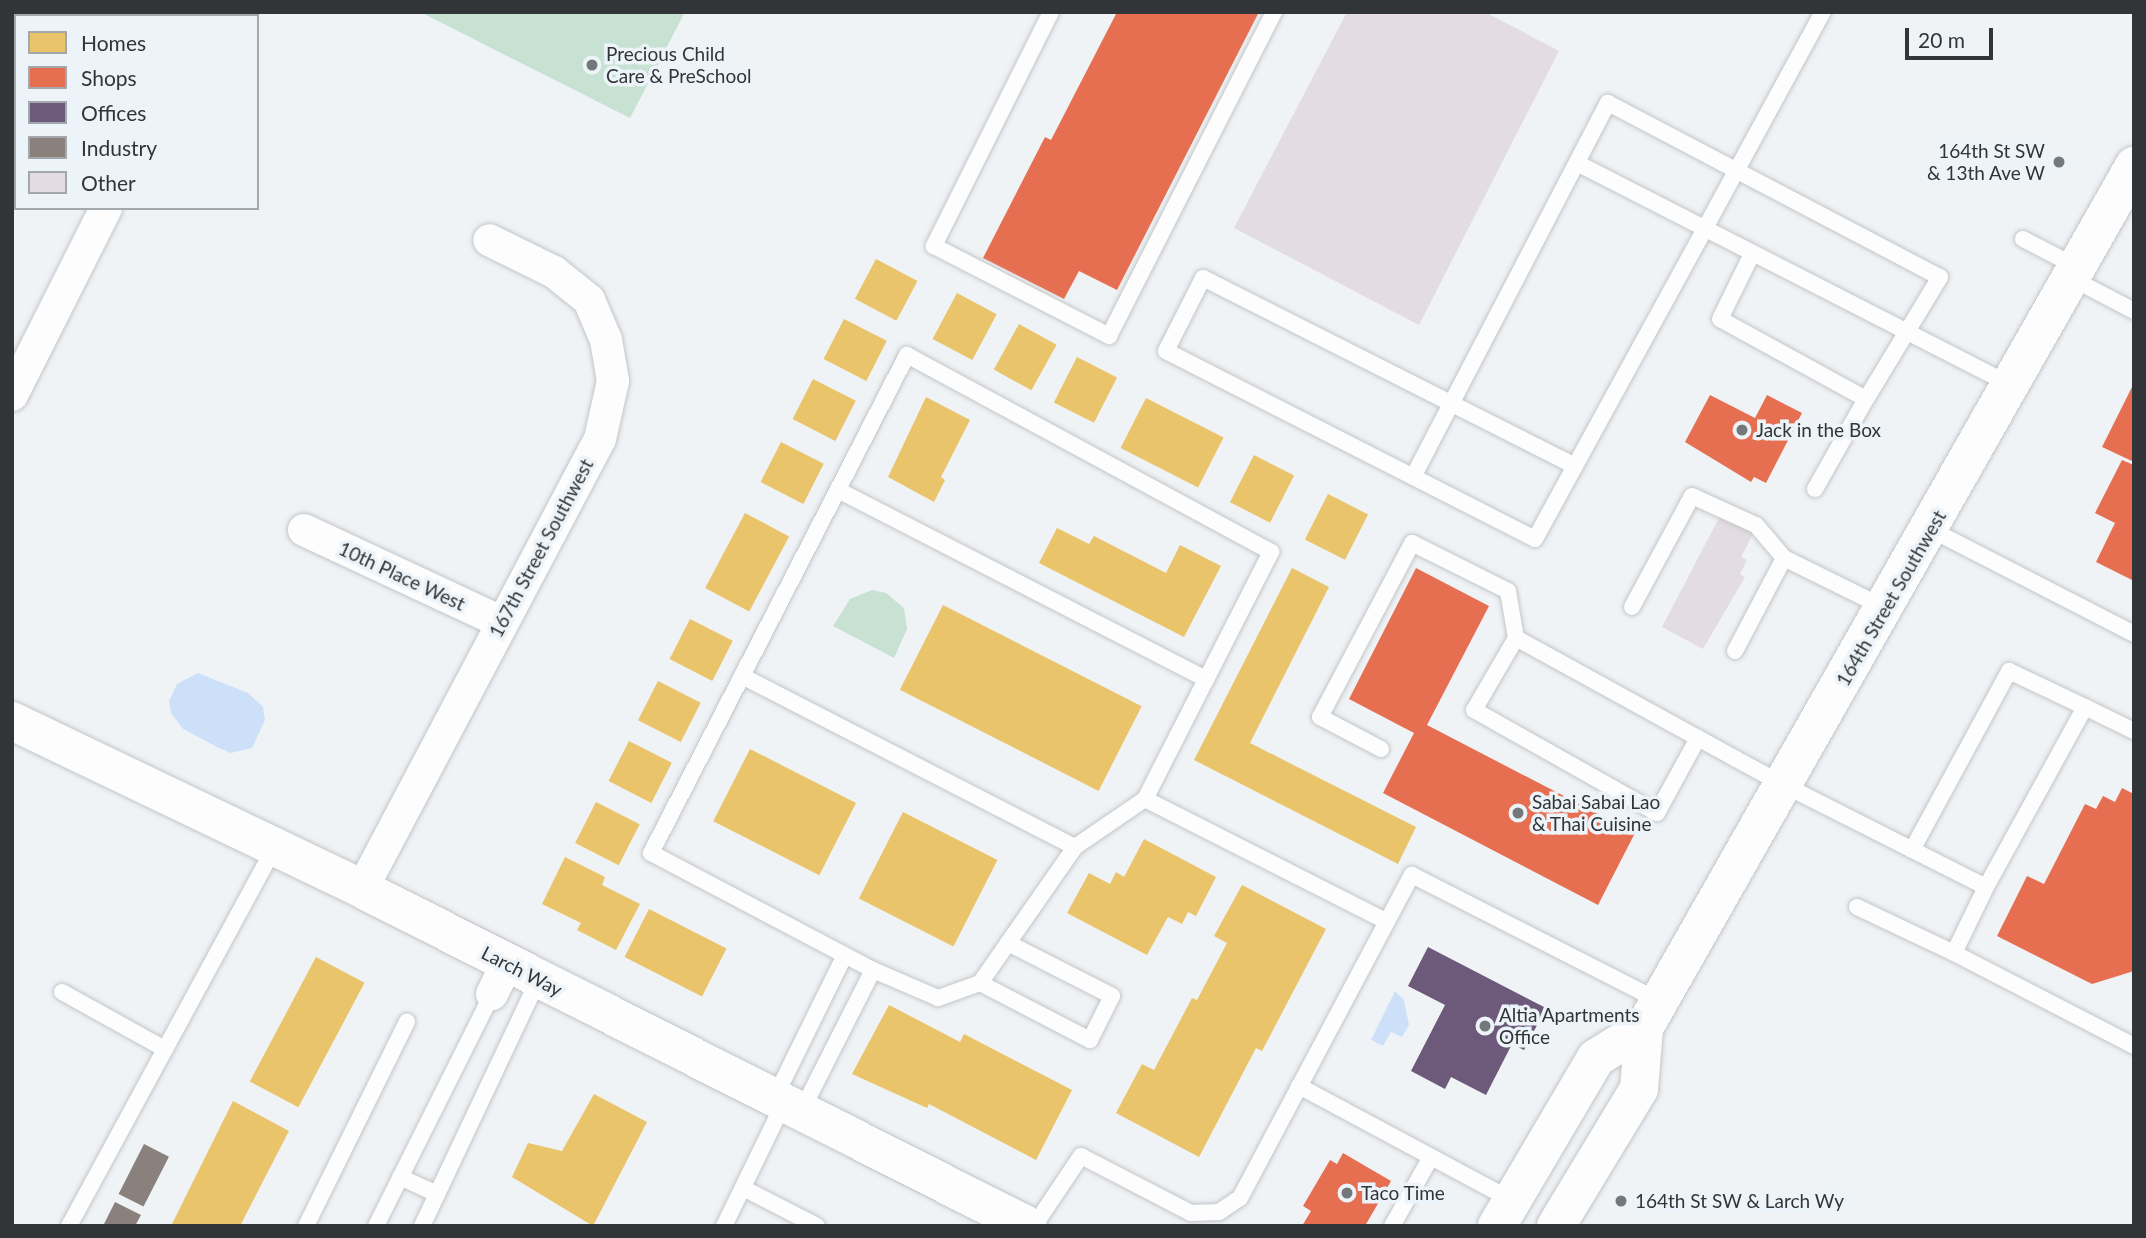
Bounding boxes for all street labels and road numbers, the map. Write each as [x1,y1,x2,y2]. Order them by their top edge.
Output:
street label: 167th Street Southwest [484,455,598,641]
street label: 164th Street Southwest [1831,506,1951,690]
street label: 10th Place West [335,537,469,615]
street label: Larch Way [478,941,566,1001]

